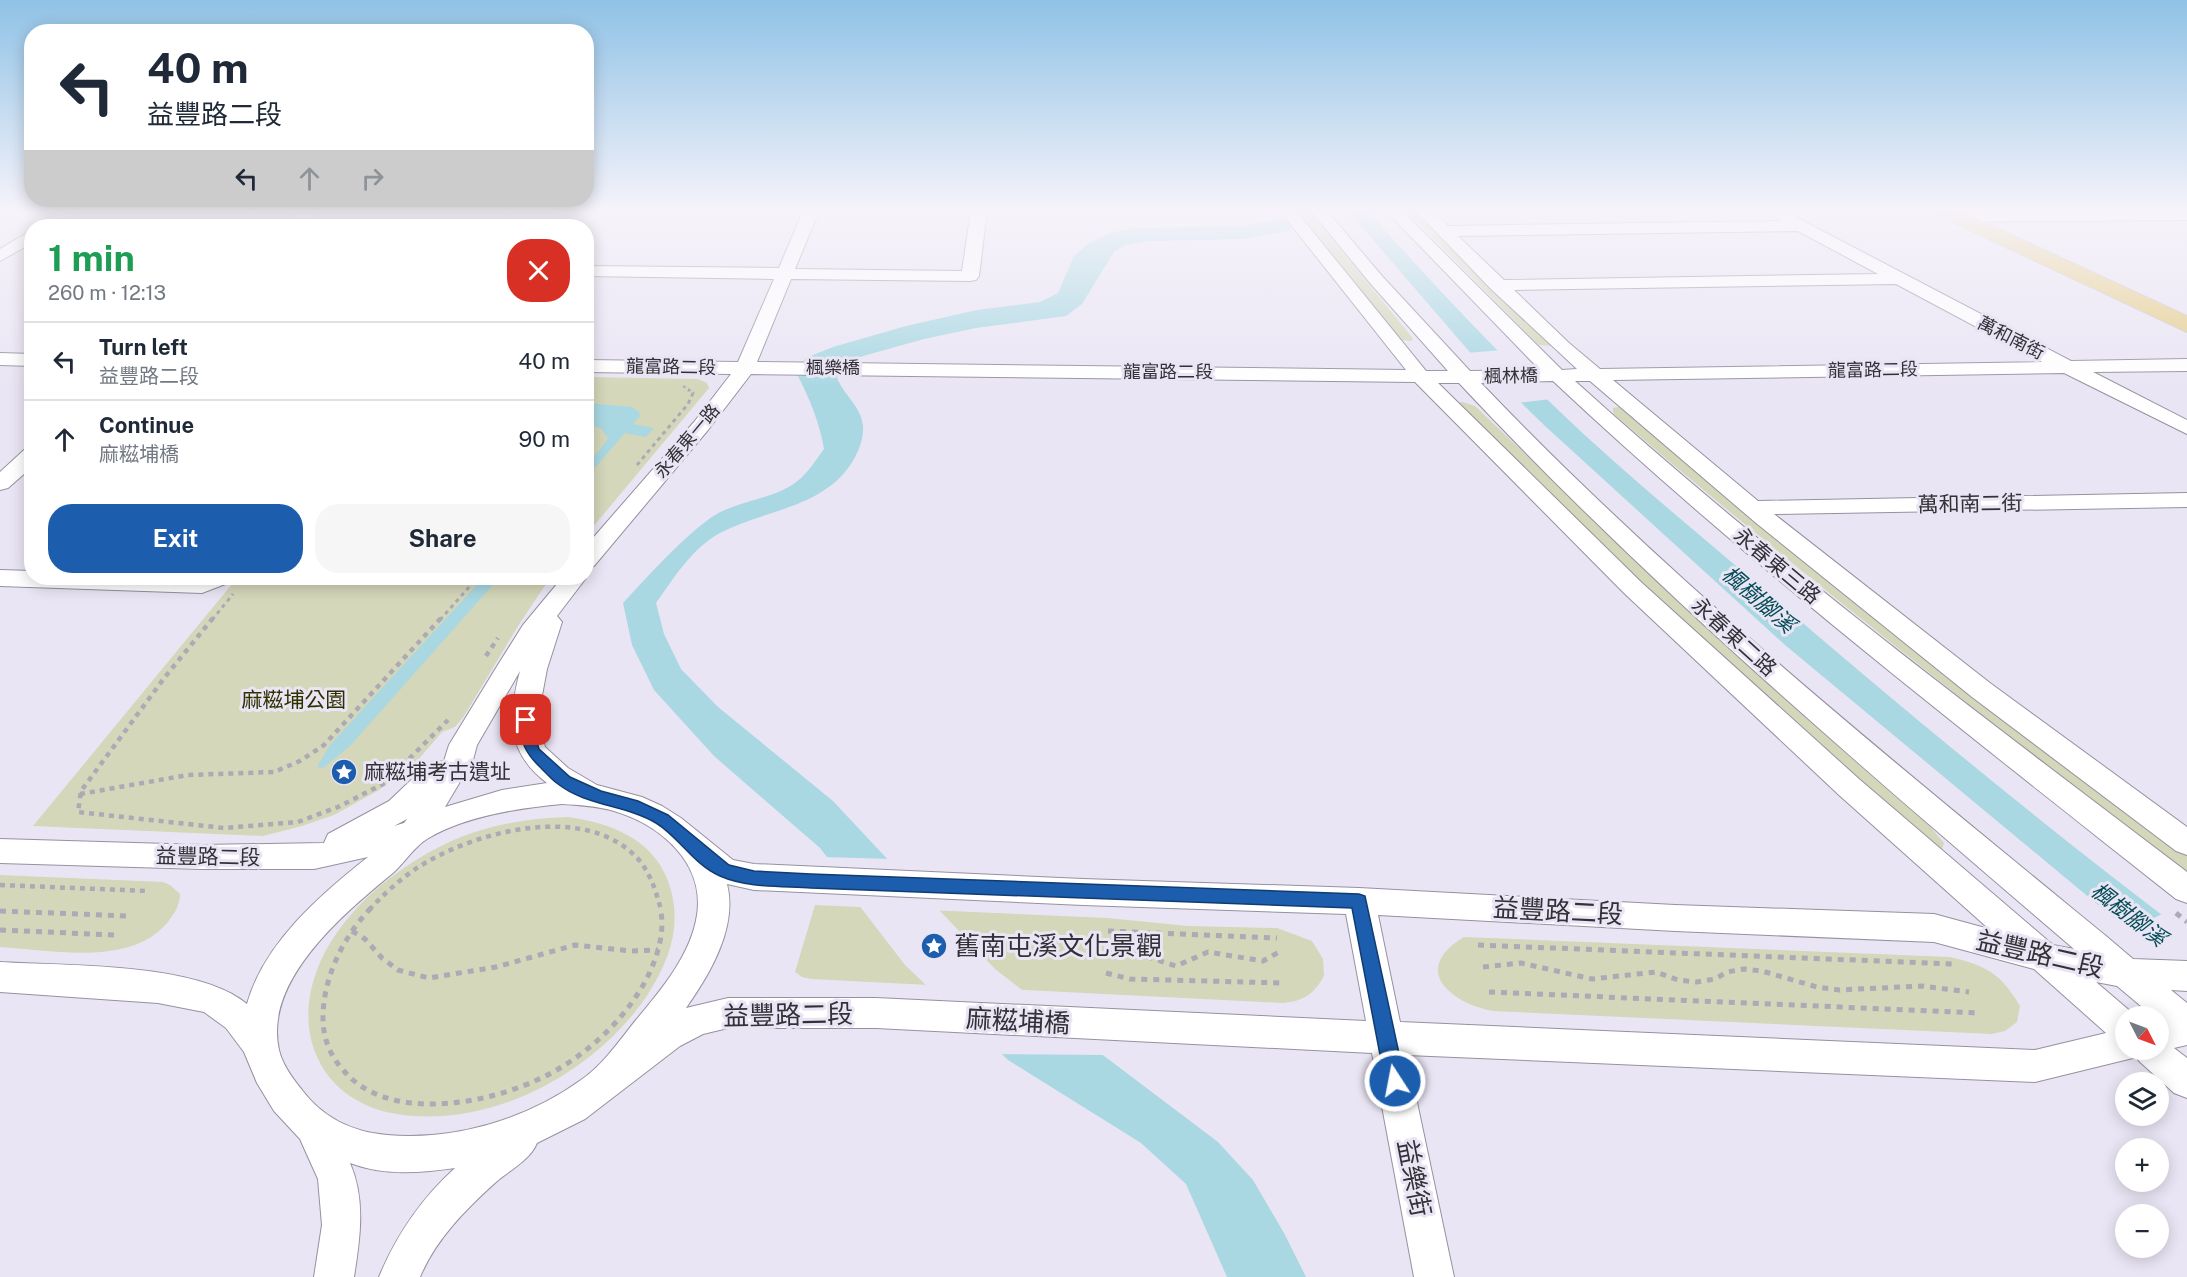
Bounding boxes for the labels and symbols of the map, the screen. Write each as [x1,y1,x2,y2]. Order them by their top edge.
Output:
street label: 萬和南街 [1974,312,2048,363]
street label: 龍富路二段 [626,355,716,378]
street label: 楓樂橋 [806,357,860,378]
street label: 龍富路二段 [1828,358,1918,381]
street label: 龍富路二段 [1123,361,1213,382]
street label: 楓林橋 [1484,365,1538,386]
street label: 永春東一路 [650,399,724,482]
street label: 萬和南二街 [1917,490,2023,517]
street label: 永春東三路 [1729,522,1826,609]
water label: 楓樹腳溪 [1717,560,1803,640]
street label: 永春東二路 [1687,592,1782,681]
park label: 麻糍埔公園 [242,687,347,712]
pin [500,694,551,745]
place icon: 麻糍埔考古遺址 [329,757,359,787]
place label: 麻糍埔考古遺址 [364,759,511,784]
street label: 益豐路二段 [155,843,261,870]
water label: 楓樹腳溪 [2086,877,2174,953]
street label: 益豐路二段 [1492,892,1624,929]
street label: 益豐路二段 [1973,924,2107,983]
place label: 舊南屯溪文化景觀 [954,930,1162,961]
place icon: 舊南屯溪文化景觀 [919,931,949,961]
street label: 益豐路二段 [723,998,853,1031]
street label: 麻糍埔橋 [965,1002,1071,1039]
north arrow [2115,1006,2169,1060]
position arrow [1363,1049,1427,1113]
street label: 益樂街 [1392,1137,1437,1219]

